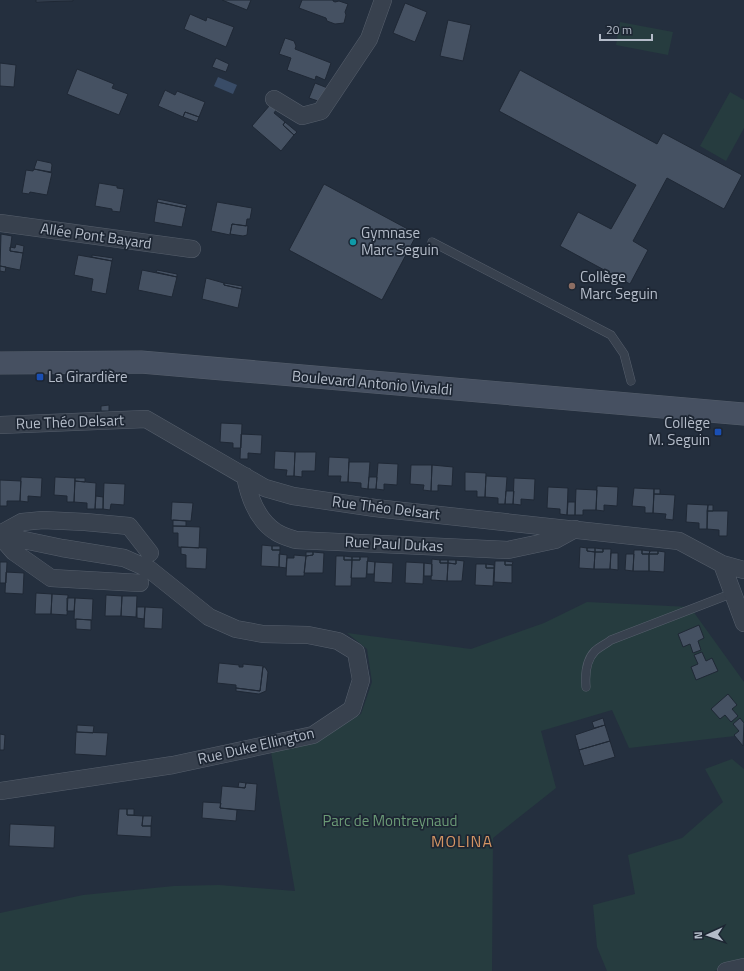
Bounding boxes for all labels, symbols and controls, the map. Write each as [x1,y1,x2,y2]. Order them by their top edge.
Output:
scale bar [600,16,652,42]
text: 20 m [606,20,632,39]
street label: Allée Pont Bayard [39,216,153,255]
place label: Gymnase Marc Seguin [361,221,439,261]
marker: Gymnase Marc Seguin [348,237,358,247]
place label: Collège Marc Seguin [580,265,658,305]
marker: Collège Marc Seguin [567,281,577,291]
street label: Boulevard Antonio Vivaldi [291,364,453,401]
place label: La Girardière [48,365,128,388]
marker: La Girardière [35,372,45,382]
street label: Rue Théo Delsart [15,408,125,435]
place label: Collège M. Seguin [648,411,710,451]
marker: Collège M. Seguin [713,427,723,437]
street label: Rue Théo Delsart [331,489,442,526]
street label: Rue Paul Dukas [344,529,444,558]
street label: Rue Duke Ellington [195,721,316,770]
park label: Parc de Montreynaud [323,809,457,832]
district label: MOLINA [431,829,493,853]
north arrow [688,915,728,955]
text: N [690,931,706,940]

